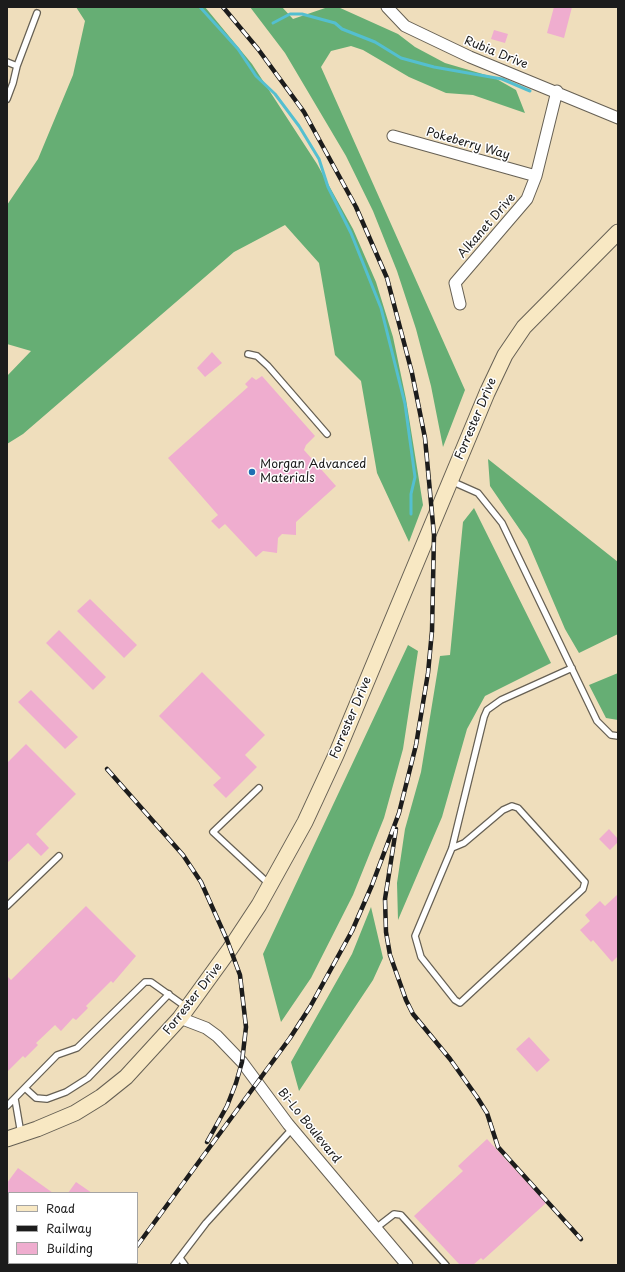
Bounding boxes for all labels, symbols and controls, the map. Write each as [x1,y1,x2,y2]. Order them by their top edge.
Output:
street label: Rubia Drive [462,34,530,72]
street label: Pokeberry Way [424,125,512,163]
street label: Alkanet Drive [455,191,519,261]
street label: Forrester Drive [452,376,500,462]
place label: Morgan Advanced Materials [260,458,366,486]
marker: Morgan Advanced Materials [247,467,257,477]
street label: Forrester Drive [327,675,375,761]
street label: Forrester Drive [160,960,226,1038]
street label: Bi-Lo Boulevard [275,1086,343,1166]
legend [8,1192,138,1264]
text: Road [46,1199,75,1217]
text: Railway [46,1219,92,1237]
text: Building [46,1239,93,1257]

